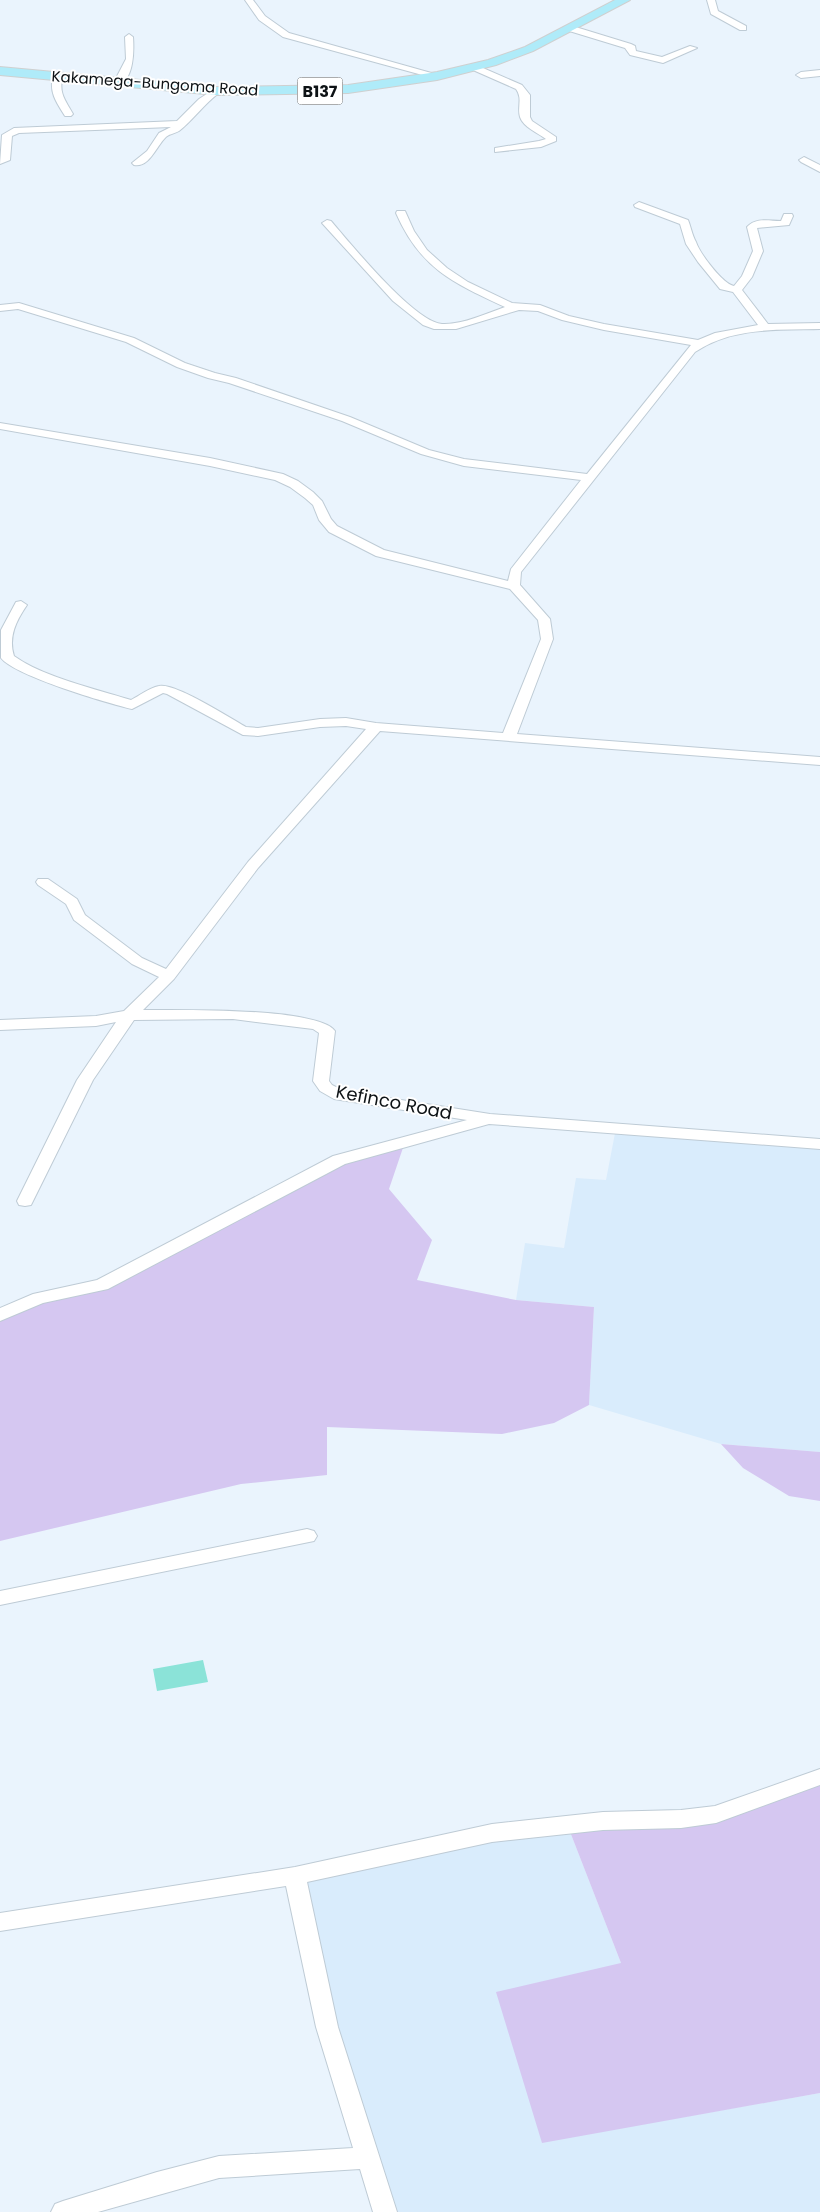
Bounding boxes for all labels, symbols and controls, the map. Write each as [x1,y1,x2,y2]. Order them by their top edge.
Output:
street label: Kakamega-Bungoma Road [51,65,259,101]
road number: B137 [298,78,342,104]
street label: Kefinco Road [334,1078,454,1126]

